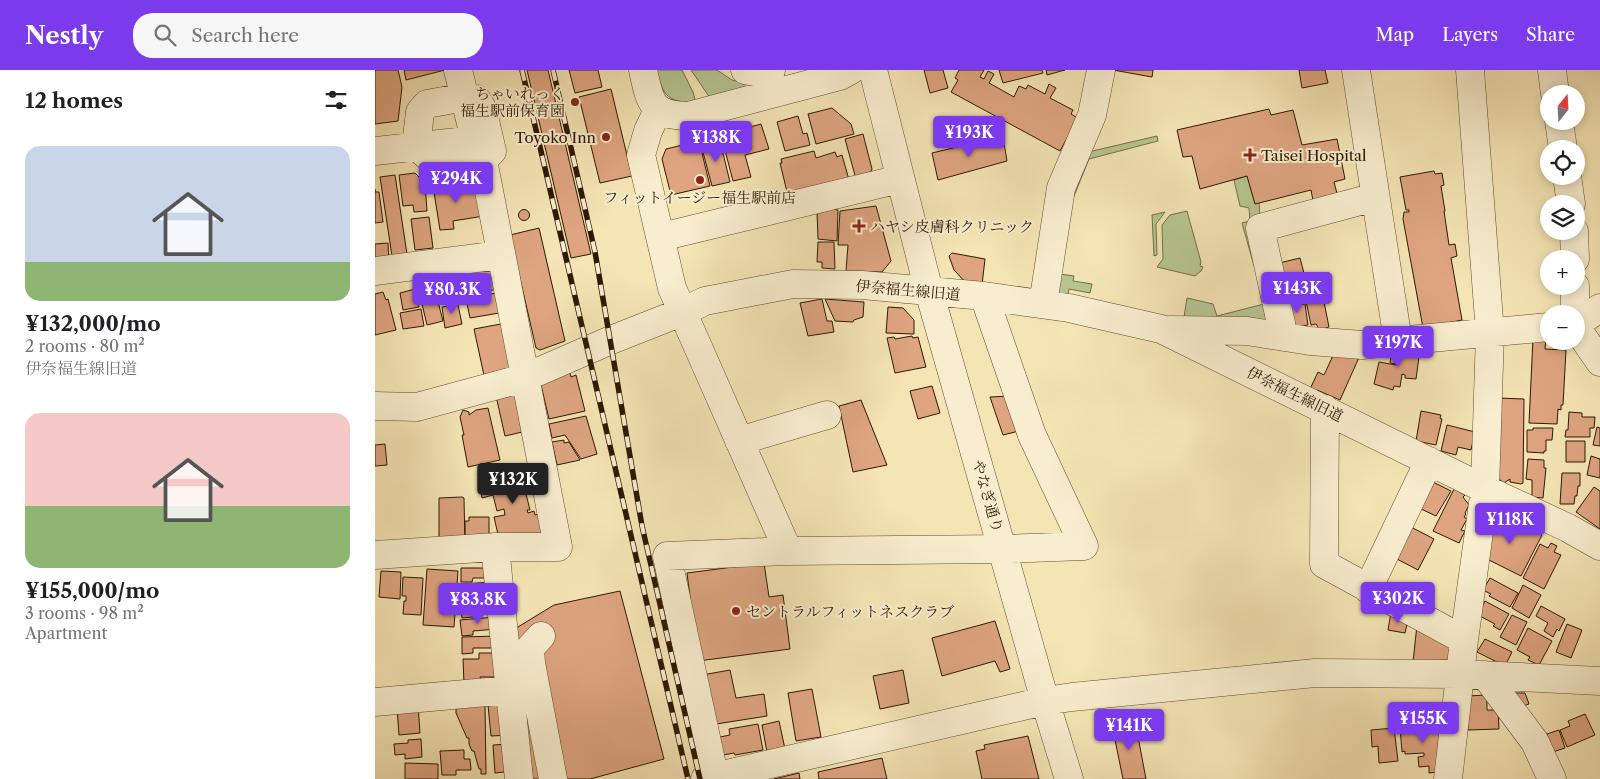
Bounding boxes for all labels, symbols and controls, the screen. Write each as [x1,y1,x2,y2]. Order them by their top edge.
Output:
search box [133,13,483,58]
text: Nestly [25,21,103,50]
icon: search [151,21,179,49]
text: Search here [191,24,299,47]
text: Map [1376,24,1414,46]
text: Layers [1442,24,1498,46]
text: Share [1526,24,1575,46]
place label: ちゃいれっく 福生駅前保育園 [460,84,565,120]
north arrow [1540,85,1585,130]
map controls [1540,85,1585,350]
icon: filters [322,86,350,114]
text: 12 homes [25,88,123,113]
marker: ちゃいれっく 福生駅前保育園 [569,96,581,108]
pin: ¥193K [934,116,1004,158]
pin: ¥138K [681,121,751,163]
text: ¥193K [944,122,994,142]
text: ¥138K [691,127,741,147]
place label: Toyoko Inn [515,128,597,147]
marker: Toyoko Inn [600,131,612,143]
button: locate [1540,140,1585,185]
place label: Taisei Hospital [1261,146,1367,165]
marker: Taisei Hospital [1243,148,1257,162]
pin: ¥294K [421,162,491,204]
text: ¥294K [430,168,482,188]
marker: フィットイージー福生駅前店 [694,174,706,186]
icon: home [143,179,233,269]
place label: フィットイージー福生駅前店 [604,188,796,207]
button: layers [1540,195,1585,240]
place label: ハヤシ皮膚科クリニック [870,217,1034,236]
marker: ハヤシ皮膚科クリニック [852,219,866,233]
button: + [1540,250,1585,295]
pin: ¥80.3K [411,272,493,315]
pin: ¥143K [1262,272,1332,314]
street label: 伊奈福生線旧道 [855,276,961,304]
text: ¥143K [1272,278,1322,298]
text: ¥80.3K [423,279,481,299]
button: − [1540,305,1585,350]
text: ¥132,000/mo [25,311,161,336]
pin: ¥197K [1363,326,1433,368]
text: ¥197K [1374,332,1422,352]
text: 2 rooms · 80 m² [25,336,145,356]
text: 伊奈福生線旧道 [25,358,137,378]
street label: 伊奈福生線旧道 [1244,362,1346,426]
icon: home [143,445,233,535]
street label: やなぎ通り [969,457,1007,535]
pin: ¥132K [478,462,548,505]
text: ¥132K [488,469,538,489]
pin: ¥118K [1475,502,1545,545]
text: ¥118K [1486,509,1534,529]
text: ¥155,000/mo [25,578,159,603]
pin: ¥83.8K [437,582,519,625]
pin: ¥302K [1363,582,1433,624]
text: ¥302K [1372,588,1424,608]
text: ¥83.8K [450,589,506,609]
place label: セントラルフィットネスクラブ [746,602,954,621]
text: 3 rooms · 98 m² [25,603,144,623]
marker: セントラルフィットネスクラブ [730,605,742,617]
text: Apartment [25,623,107,643]
pin: ¥155K [1388,702,1458,744]
pin: ¥141K [1094,708,1164,751]
text: ¥155K [1399,708,1447,728]
text: ¥141K [1105,715,1153,735]

